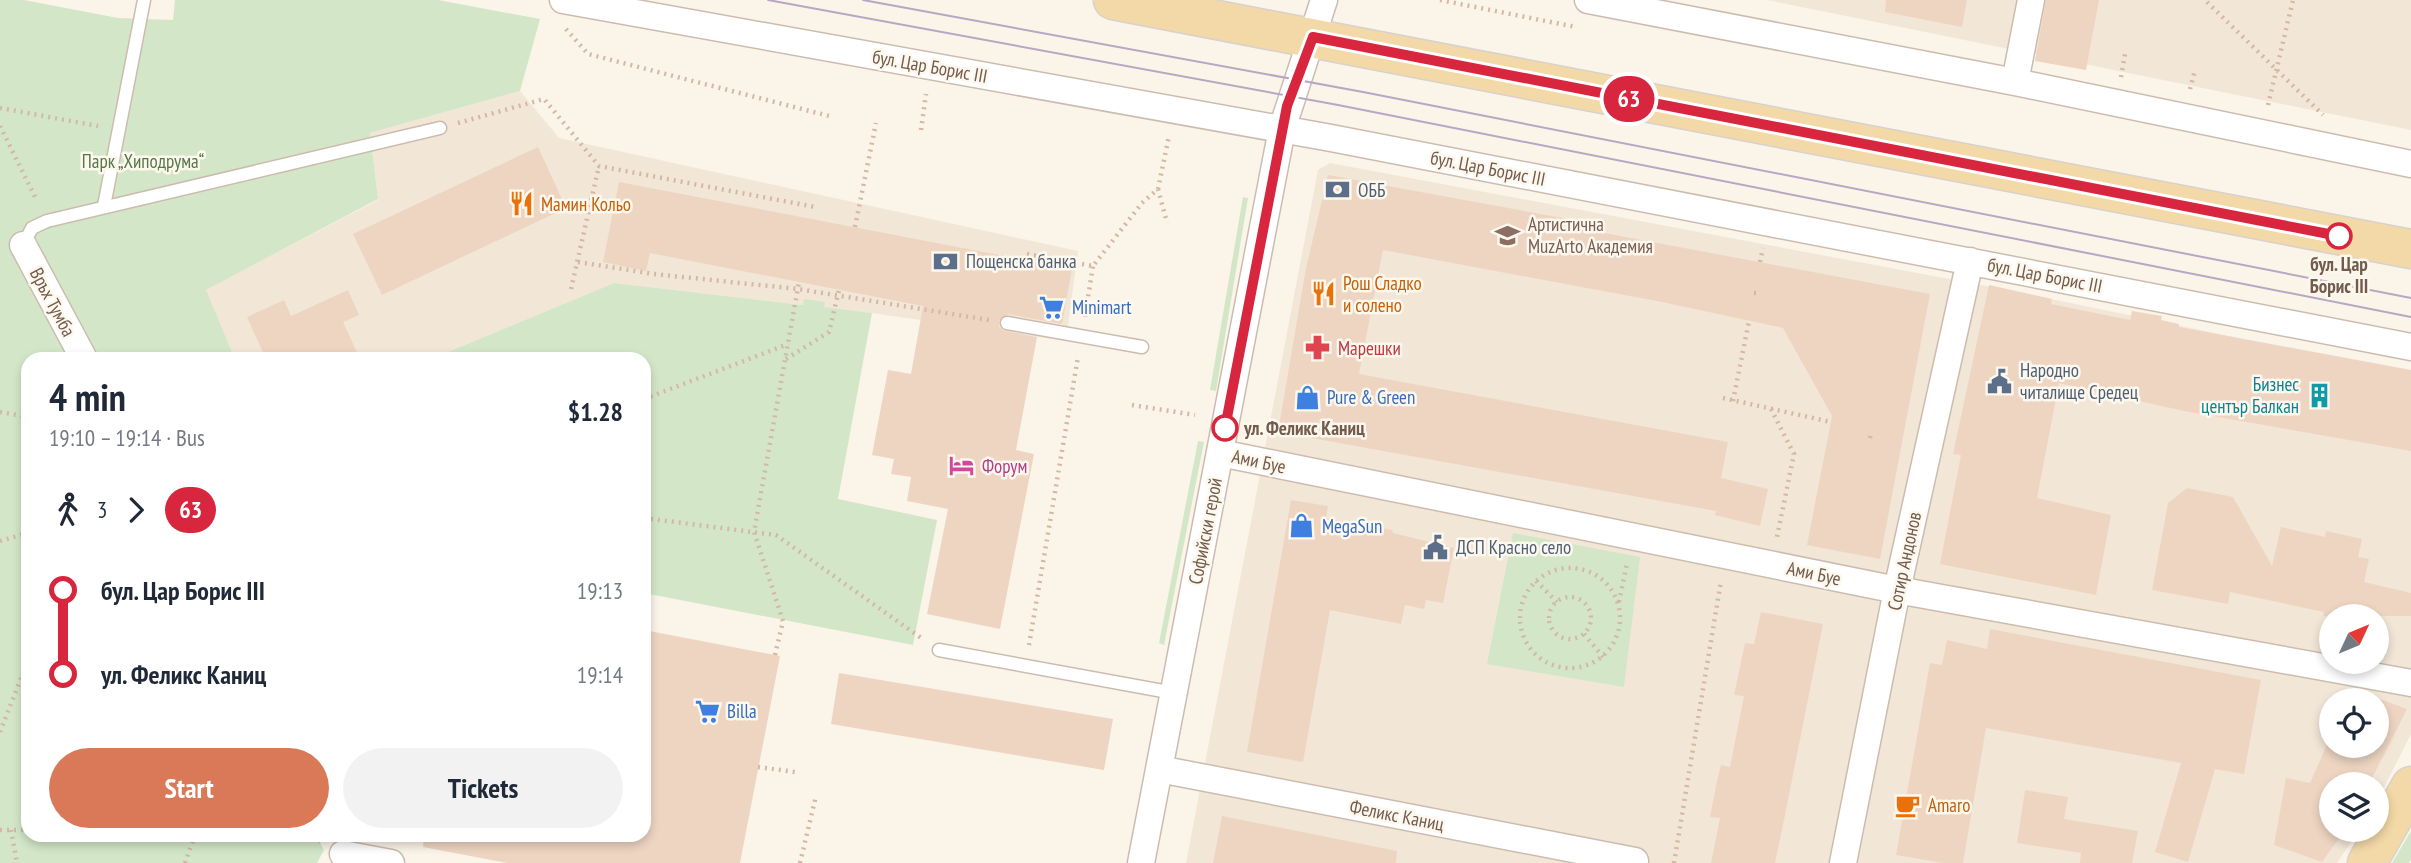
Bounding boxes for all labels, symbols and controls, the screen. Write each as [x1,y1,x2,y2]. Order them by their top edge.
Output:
street label: бул. Цар Борис III [871,44,989,88]
line badge: 63 [1598,76,1660,122]
text: 63 [1618,83,1640,114]
street label: бул. Цар Борис III [1429,145,1547,191]
park label: Парк „Хиподрума“ [82,149,204,173]
bank icon: ОББ [1324,176,1352,204]
place label: ОББ [1358,178,1385,202]
restaurant icon: Мамин Кольо [507,190,535,218]
place label: Мамин Кольо [541,192,631,216]
place label: Артистична MuzArto Академия [1528,212,1653,258]
school or university icon: Артистична MuzArto Академия [1494,221,1522,249]
marker: бул. Цар Борис ІІІ [2326,223,2352,249]
bank icon: Пощенска банка [932,247,960,275]
place label: Пощенска банка [966,249,1077,273]
street label: бул. Цар Борис III [1986,252,2104,298]
place label: бул. Цар Борис ІІІ [2310,252,2368,298]
street label: Връх Тумба [25,263,81,341]
place label: Рош Сладко и солено [1343,271,1422,317]
restaurant icon: Рош Сладко и солено [1309,280,1337,308]
supermarket icon: Minimart [1038,293,1066,321]
place label: Minimart [1072,295,1132,319]
pharmacy icon: Марешки [1304,334,1332,362]
place label: Марешки [1338,336,1401,360]
place label: Народно читалище Средец [2020,358,2139,404]
public building icon: Народно читалище Средец [1986,367,2014,395]
text: 4 min [49,372,126,421]
place label: Бизнес център Балкан [2201,372,2299,418]
building icon: Бизнес център Балкан [2305,381,2333,409]
shop icon: Pure & Green [1293,383,1321,411]
place label: Pure & Green [1327,385,1415,409]
text: $1.28 [568,395,623,428]
marker: ул. Феликс Каниц [1212,415,1238,441]
place label: ул. Феликс Каниц [1243,416,1365,440]
text: 19:10 – 19:14 · Bus [49,423,205,452]
street label: Ами Буе [1230,444,1288,478]
hotel icon: Форум [948,452,976,480]
place label: Форум [982,454,1027,478]
street label: Софийски герой [1183,476,1227,586]
icon: walk [49,491,87,529]
icon: forward [117,491,155,529]
text: 63 [179,494,202,525]
text: 3 [97,495,107,524]
street label: Сотир Андонов [1882,509,1926,613]
shop icon: MegaSun [1288,512,1316,540]
place label: MegaSun [1322,514,1382,538]
public building icon: ДСП Красно село [1422,533,1450,561]
place label: ДСП Красно село [1456,535,1571,559]
street label: Ами Буе [1785,556,1843,590]
text: бул. Цар Борис ІІІ [101,574,265,607]
text: 19:13 [577,576,623,605]
north arrow [2319,604,2389,674]
map controls [2319,604,2389,842]
text: ул. Феликс Каниц [101,658,266,691]
text: 19:14 [577,660,623,689]
button: locate [2319,688,2389,758]
supermarket icon: Billa [693,697,721,725]
place label: Billa [727,699,757,723]
button: Start [49,748,329,828]
button: Tickets [343,748,623,828]
button: layers [2319,772,2389,842]
cafe icon: Amaro [1894,791,1922,819]
place label: Amaro [1928,793,1970,817]
street label: Феликс Каниц [1348,794,1447,836]

